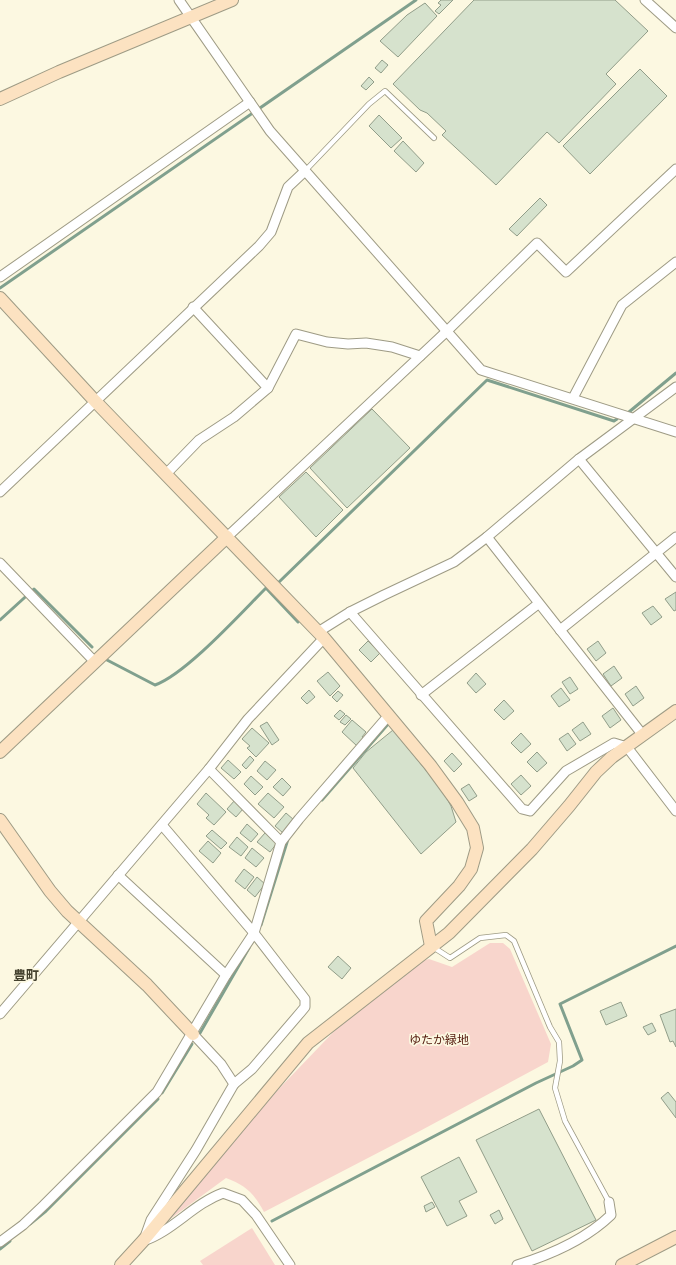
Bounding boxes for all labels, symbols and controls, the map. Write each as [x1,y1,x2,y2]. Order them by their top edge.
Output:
district label: 豊町 [13,967,39,984]
park label: ゆたか緑地 [409,1032,469,1047]

